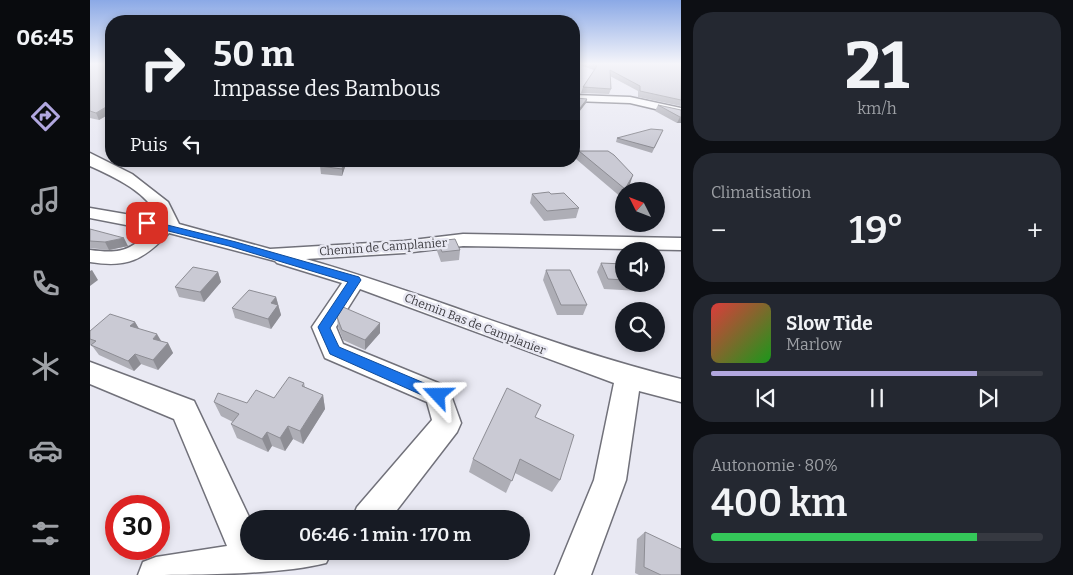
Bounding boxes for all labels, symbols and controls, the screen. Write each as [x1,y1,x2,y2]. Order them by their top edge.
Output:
text: 06:45 [16,24,74,51]
text: 21 [845,27,909,105]
text: 50 m [213,33,294,75]
icon: right [130,35,195,100]
text: Impasse des Bambous [213,75,441,102]
icon: directions [28,99,63,134]
text: km/h [857,99,897,118]
icon: left [178,130,206,158]
text: Puis [130,133,168,156]
north arrow [615,182,665,232]
map controls [615,182,665,352]
icon: music [28,183,63,218]
text: Climatisation [711,183,811,202]
pin [126,202,168,244]
text: 19° [849,207,904,253]
icon: arrive [133,209,161,237]
text: − [711,214,726,247]
text: + [1027,214,1043,247]
street label: Chemin de Camplanier [319,236,448,258]
button: sound [615,242,665,292]
icon: phone [28,266,63,301]
street label: Chemin Bas de Camplanier [402,291,548,358]
button: search [615,302,665,352]
text: Slow Tide [786,312,873,335]
text: Marlow [786,335,842,354]
icon: climate [28,349,63,384]
position arrow [411,368,463,420]
icon: previous [752,384,780,412]
icon: pause [863,384,891,412]
icon: next [974,384,1002,412]
icon: car [28,433,63,468]
text: Autonomie · 80% [711,456,838,475]
text: 400 km [711,480,847,526]
speed limit sign: 30 [105,495,170,560]
icon: filters [28,516,63,551]
text: 06:46 · 1 min · 170 m [299,523,471,546]

